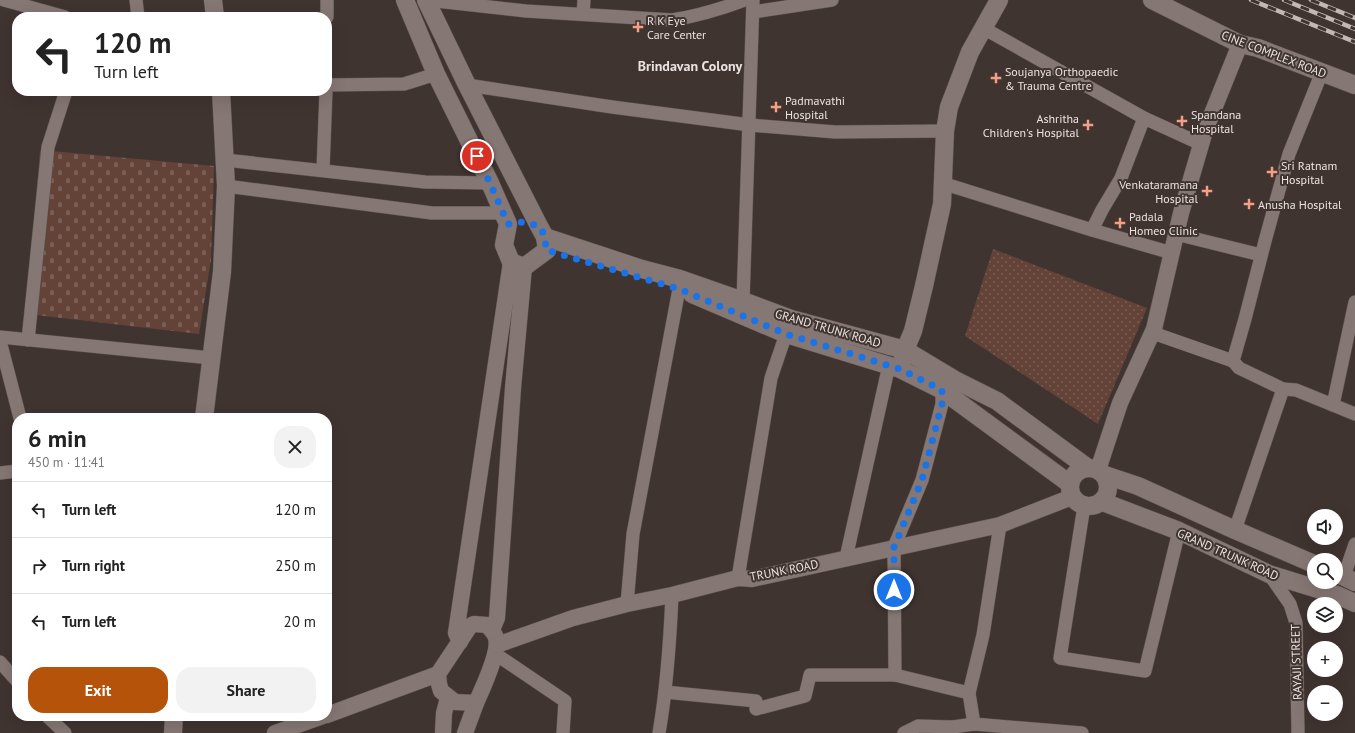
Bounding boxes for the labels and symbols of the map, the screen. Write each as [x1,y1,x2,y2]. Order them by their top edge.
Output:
place label: R K Eye Care Center [647,13,706,42]
marker: R K Eye Care Center [632,21,644,33]
street label: CINE COMPLEX ROAD [1219,27,1329,81]
district label: Brindavan Colony [638,57,743,75]
place label: Soujanya Orthopaedic & Trauma Centre [1005,64,1119,93]
marker: Soujanya Orthopaedic & Trauma Centre [990,72,1002,84]
place label: Padmavathi Hospital [785,93,845,122]
marker: Padmavathi Hospital [770,101,782,113]
place label: Spandana Hospital [1191,107,1241,136]
place label: Ashritha Children's Hospital [983,111,1079,140]
marker: Spandana Hospital [1176,115,1188,127]
marker: Ashritha Children's Hospital [1082,119,1094,131]
pin [460,139,494,173]
place label: Sri Ratnam Hospital [1281,158,1337,187]
marker: Sri Ratnam Hospital [1266,166,1278,178]
place label: Venkataramana Hospital [1118,177,1198,206]
marker: Venkataramana Hospital [1201,185,1213,197]
place label: Anusha Hospital [1258,197,1342,212]
marker: Anusha Hospital [1243,198,1255,210]
place label: Padala Homeo Clinic [1129,209,1198,238]
marker: Padala Homeo Clinic [1114,217,1126,229]
street label: GRAND TRUNK ROAD [773,306,883,350]
street label: GRAND TRUNK ROAD [1175,525,1281,583]
street label: TRUNK ROAD [749,556,820,584]
position arrow [873,569,915,611]
street label: RAYAJI STREET [1287,624,1305,700]

